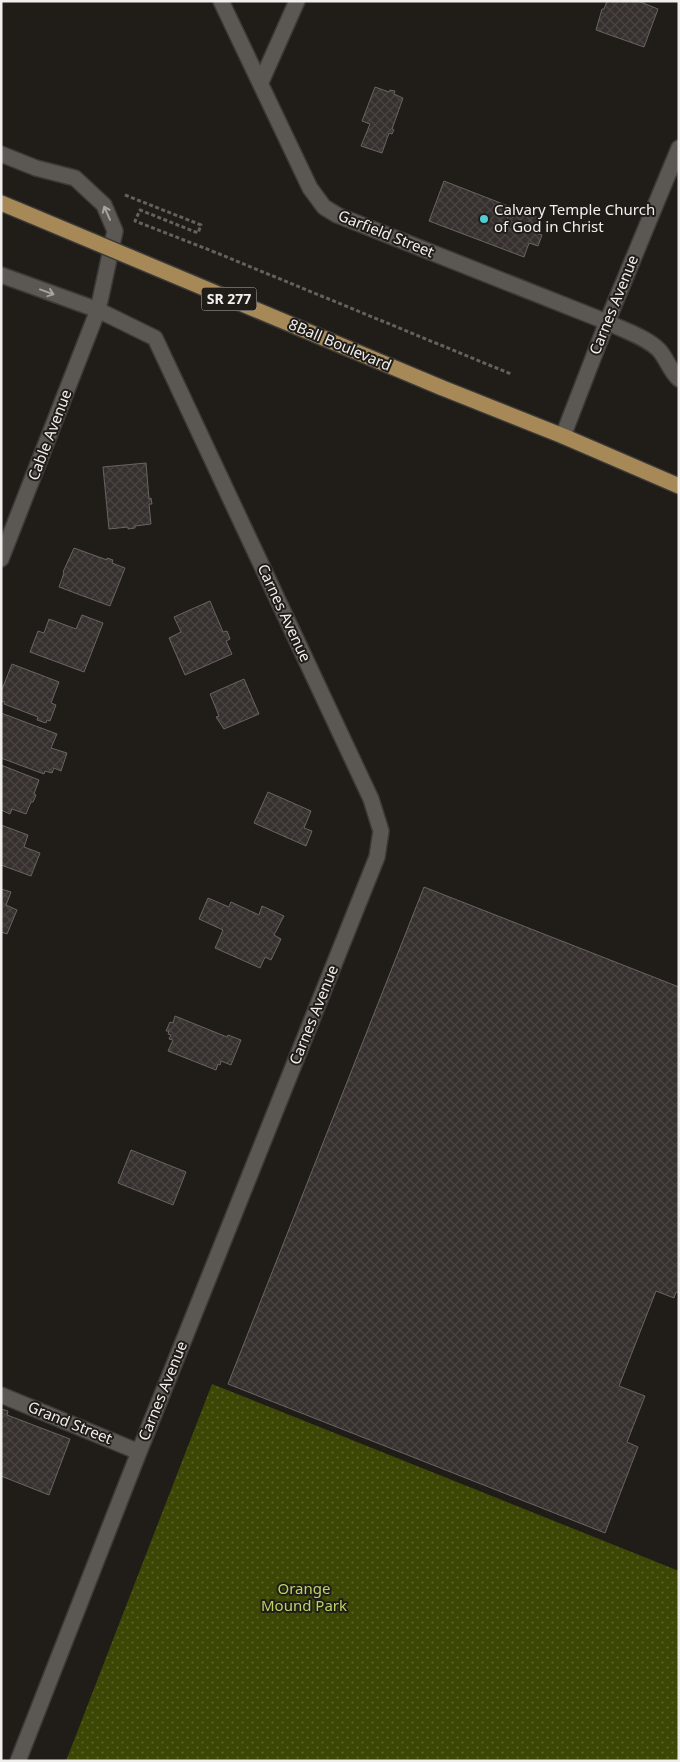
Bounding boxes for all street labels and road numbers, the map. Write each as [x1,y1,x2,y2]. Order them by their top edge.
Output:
street label: Garfield Street [335,205,438,262]
street label: Carnes Avenue [584,252,642,357]
road number: SR 277 [202,288,256,310]
street label: 8Ball Boulevard [286,313,395,375]
street label: Cable Avenue [23,386,76,483]
street label: Carnes Avenue [254,561,316,665]
street label: Carnes Avenue [284,962,342,1067]
street label: Carnes Avenue [133,1338,191,1443]
street label: Grand Street [25,1396,116,1448]

